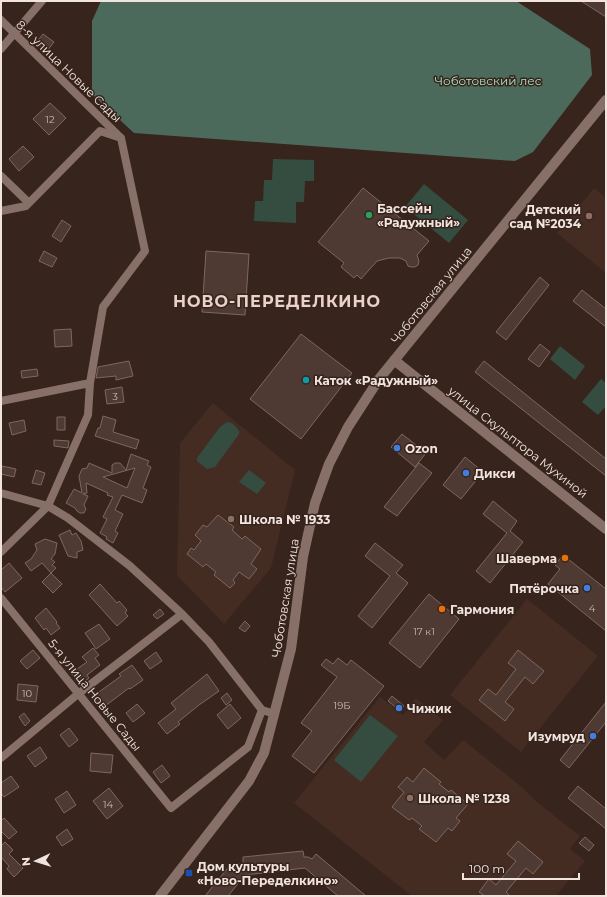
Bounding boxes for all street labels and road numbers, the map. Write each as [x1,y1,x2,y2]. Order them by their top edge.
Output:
street label: 8-я улица Новые Сады [13,17,125,125]
street label: Чоботовская улица [387,244,475,346]
street label: улица Скульптора Мухиной [445,382,591,501]
street label: Чоботовская улица [268,537,302,659]
street label: 5-я улица Новые Сады [45,636,145,754]

